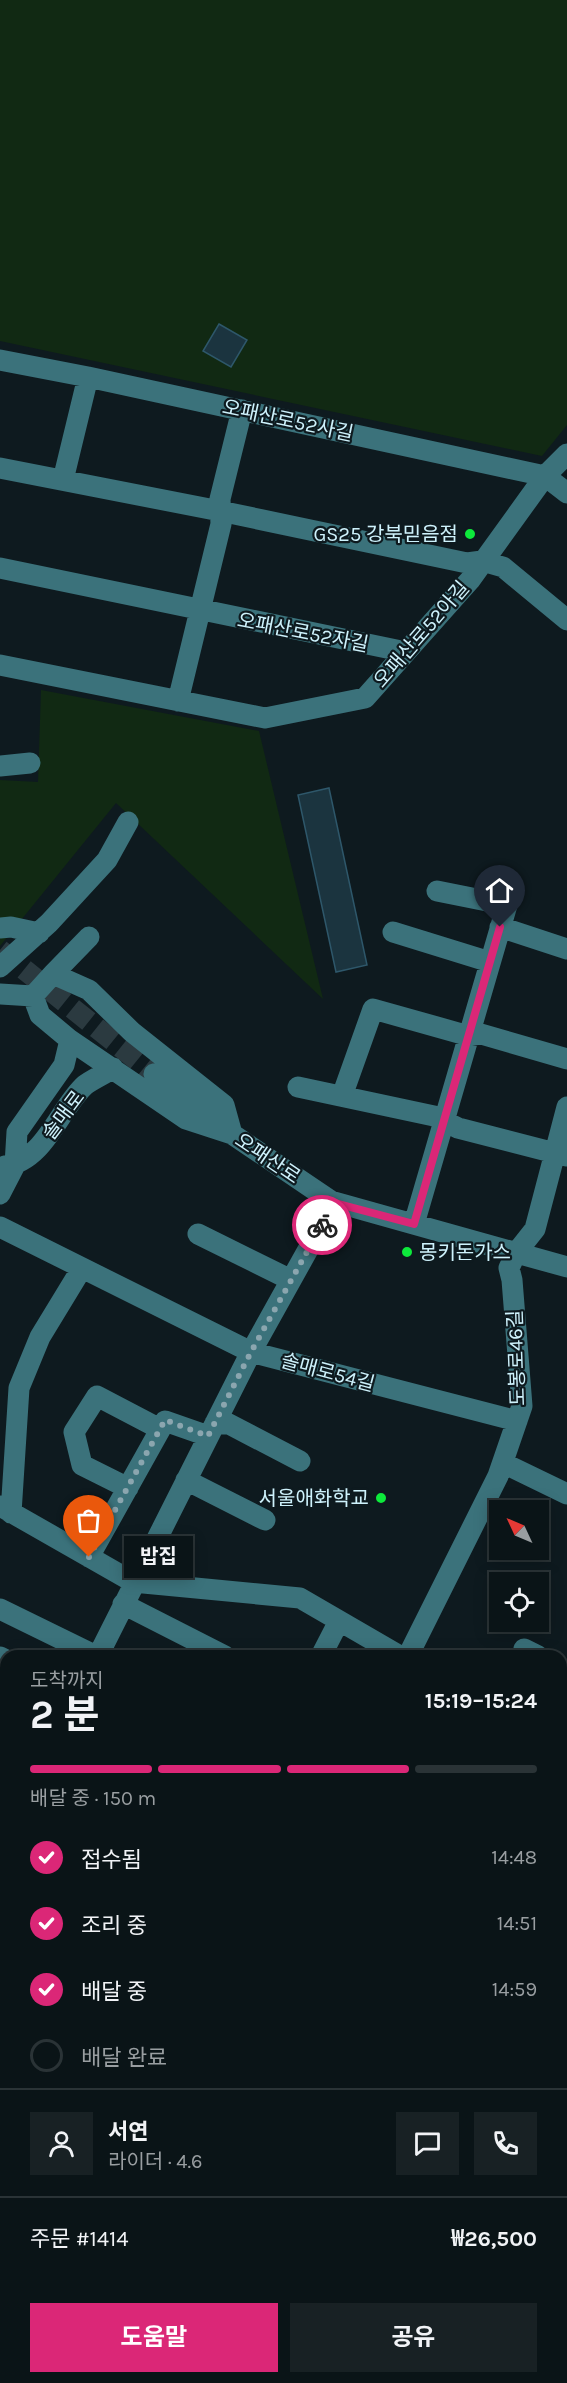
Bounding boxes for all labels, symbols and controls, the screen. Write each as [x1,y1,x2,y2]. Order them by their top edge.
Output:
street label: 오패산로52사길 [220,395,355,446]
place label: GS25 강북믿음점 [313,523,458,546]
marker: GS25 강북믿음점 [463,527,477,541]
street label: 오패산로52아길 [369,576,474,692]
street label: 오패산로52자길 [235,608,371,656]
pin [474,865,525,927]
icon: home [483,874,516,907]
street label: 솔매로 [38,1086,89,1144]
street label: 오패산로 [231,1128,305,1189]
courier [292,1195,352,1255]
icon: bike [306,1209,339,1242]
place label: 몽키돈가스 [419,1241,511,1264]
marker: 몽키돈가스 [400,1245,414,1259]
street label: 도봉로46길 [503,1309,530,1406]
street label: 솔매로54길 [278,1349,377,1396]
place label: 서울애화학교 [259,1487,369,1510]
marker: 서울애화학교 [374,1491,388,1505]
pin [63,1495,114,1557]
north arrow [489,1500,549,1560]
map controls [489,1500,549,1632]
icon: bag [72,1504,105,1537]
callout: 밥집 [125,1536,194,1578]
text: 밥집 [140,1545,177,1568]
button: locate [489,1572,549,1632]
text: 도착까지 [30,1669,104,1692]
text: 15:19–15:24 [425,1688,537,1714]
text: 2 분 [30,1692,99,1738]
text: 배달 중 · 150 m [30,1787,156,1810]
icon: check [30,1841,63,1874]
text: 14:48 [491,1846,537,1869]
text: 접수됨 [81,1847,142,1873]
icon: check [30,1907,63,1940]
text: 14:51 [497,1912,537,1935]
text: 조리 중 [81,1913,147,1939]
icon: check [30,1973,63,2006]
text: 14:59 [492,1978,537,2001]
text: 배달 중 [81,1979,147,2005]
text: 배달 완료 [81,2045,167,2071]
button: person [30,2112,93,2175]
button: chat [396,2112,459,2175]
button: phone [474,2112,537,2175]
text: 서연 [108,2119,148,2145]
text: 라이더 · 4.6 [108,2150,202,2173]
text: 주문 #1414 [30,2226,129,2252]
text: ₩26,500 [451,2226,537,2252]
button: 도움말 [30,2303,278,2372]
button: 공유 [290,2303,537,2372]

